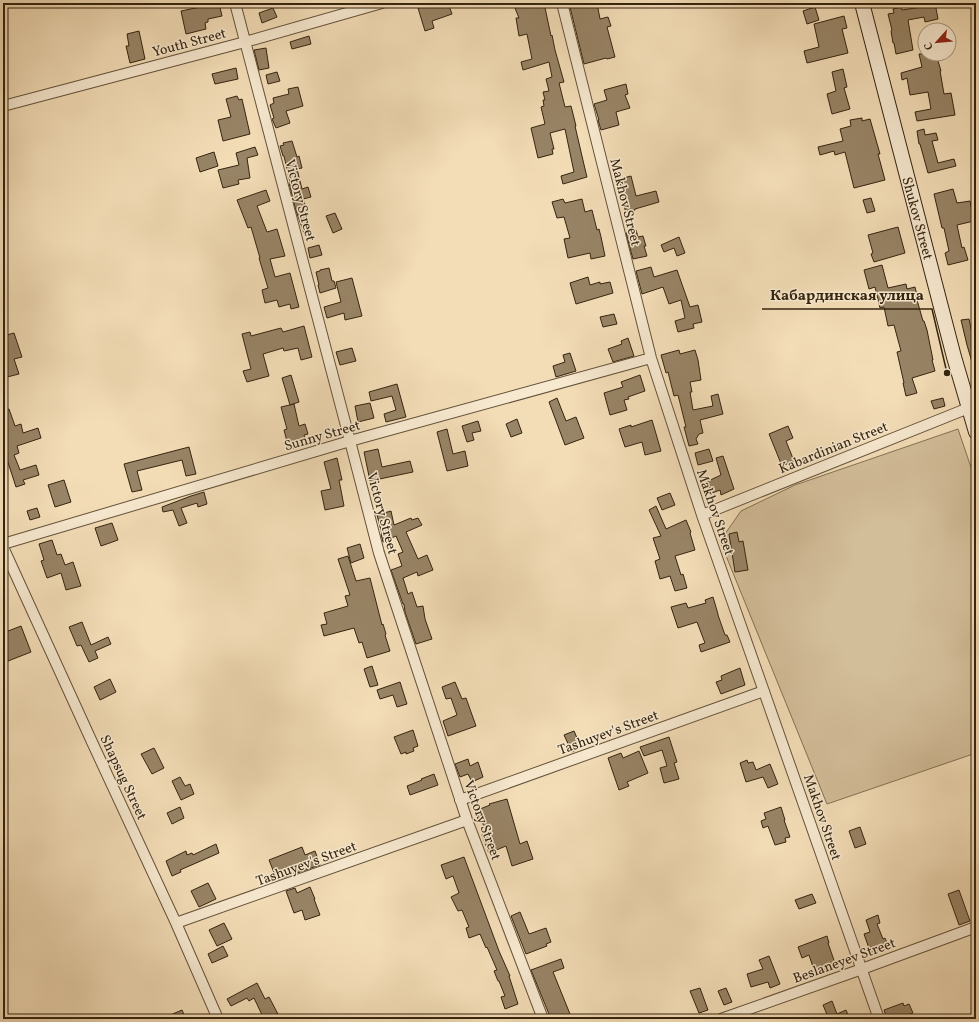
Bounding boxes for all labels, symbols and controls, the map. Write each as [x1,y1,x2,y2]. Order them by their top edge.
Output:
north arrow [917,22,957,62]
street label: Youth Street [150,24,228,62]
text: С [921,39,938,52]
street label: Victory Street [279,157,320,244]
street label: Makhov Street [604,157,645,248]
street label: Shukov Street [896,175,937,262]
callout: Кабардинская улица [762,282,932,309]
text: Кабардинская улица [770,286,924,307]
street label: Sunny Street [282,416,363,456]
street label: Kabardinian Street [776,418,891,479]
street label: Makhov Street [691,467,738,558]
street label: Victory Street [361,470,402,557]
street label: Tashuyev's Street [556,706,662,760]
street label: Shapsug Street [95,732,151,823]
street label: Makhov Street [798,772,845,863]
street label: Victory Street [458,778,505,863]
street label: Tashuyev's Street [254,837,360,891]
street label: Beslaneyev Street [791,934,898,989]

